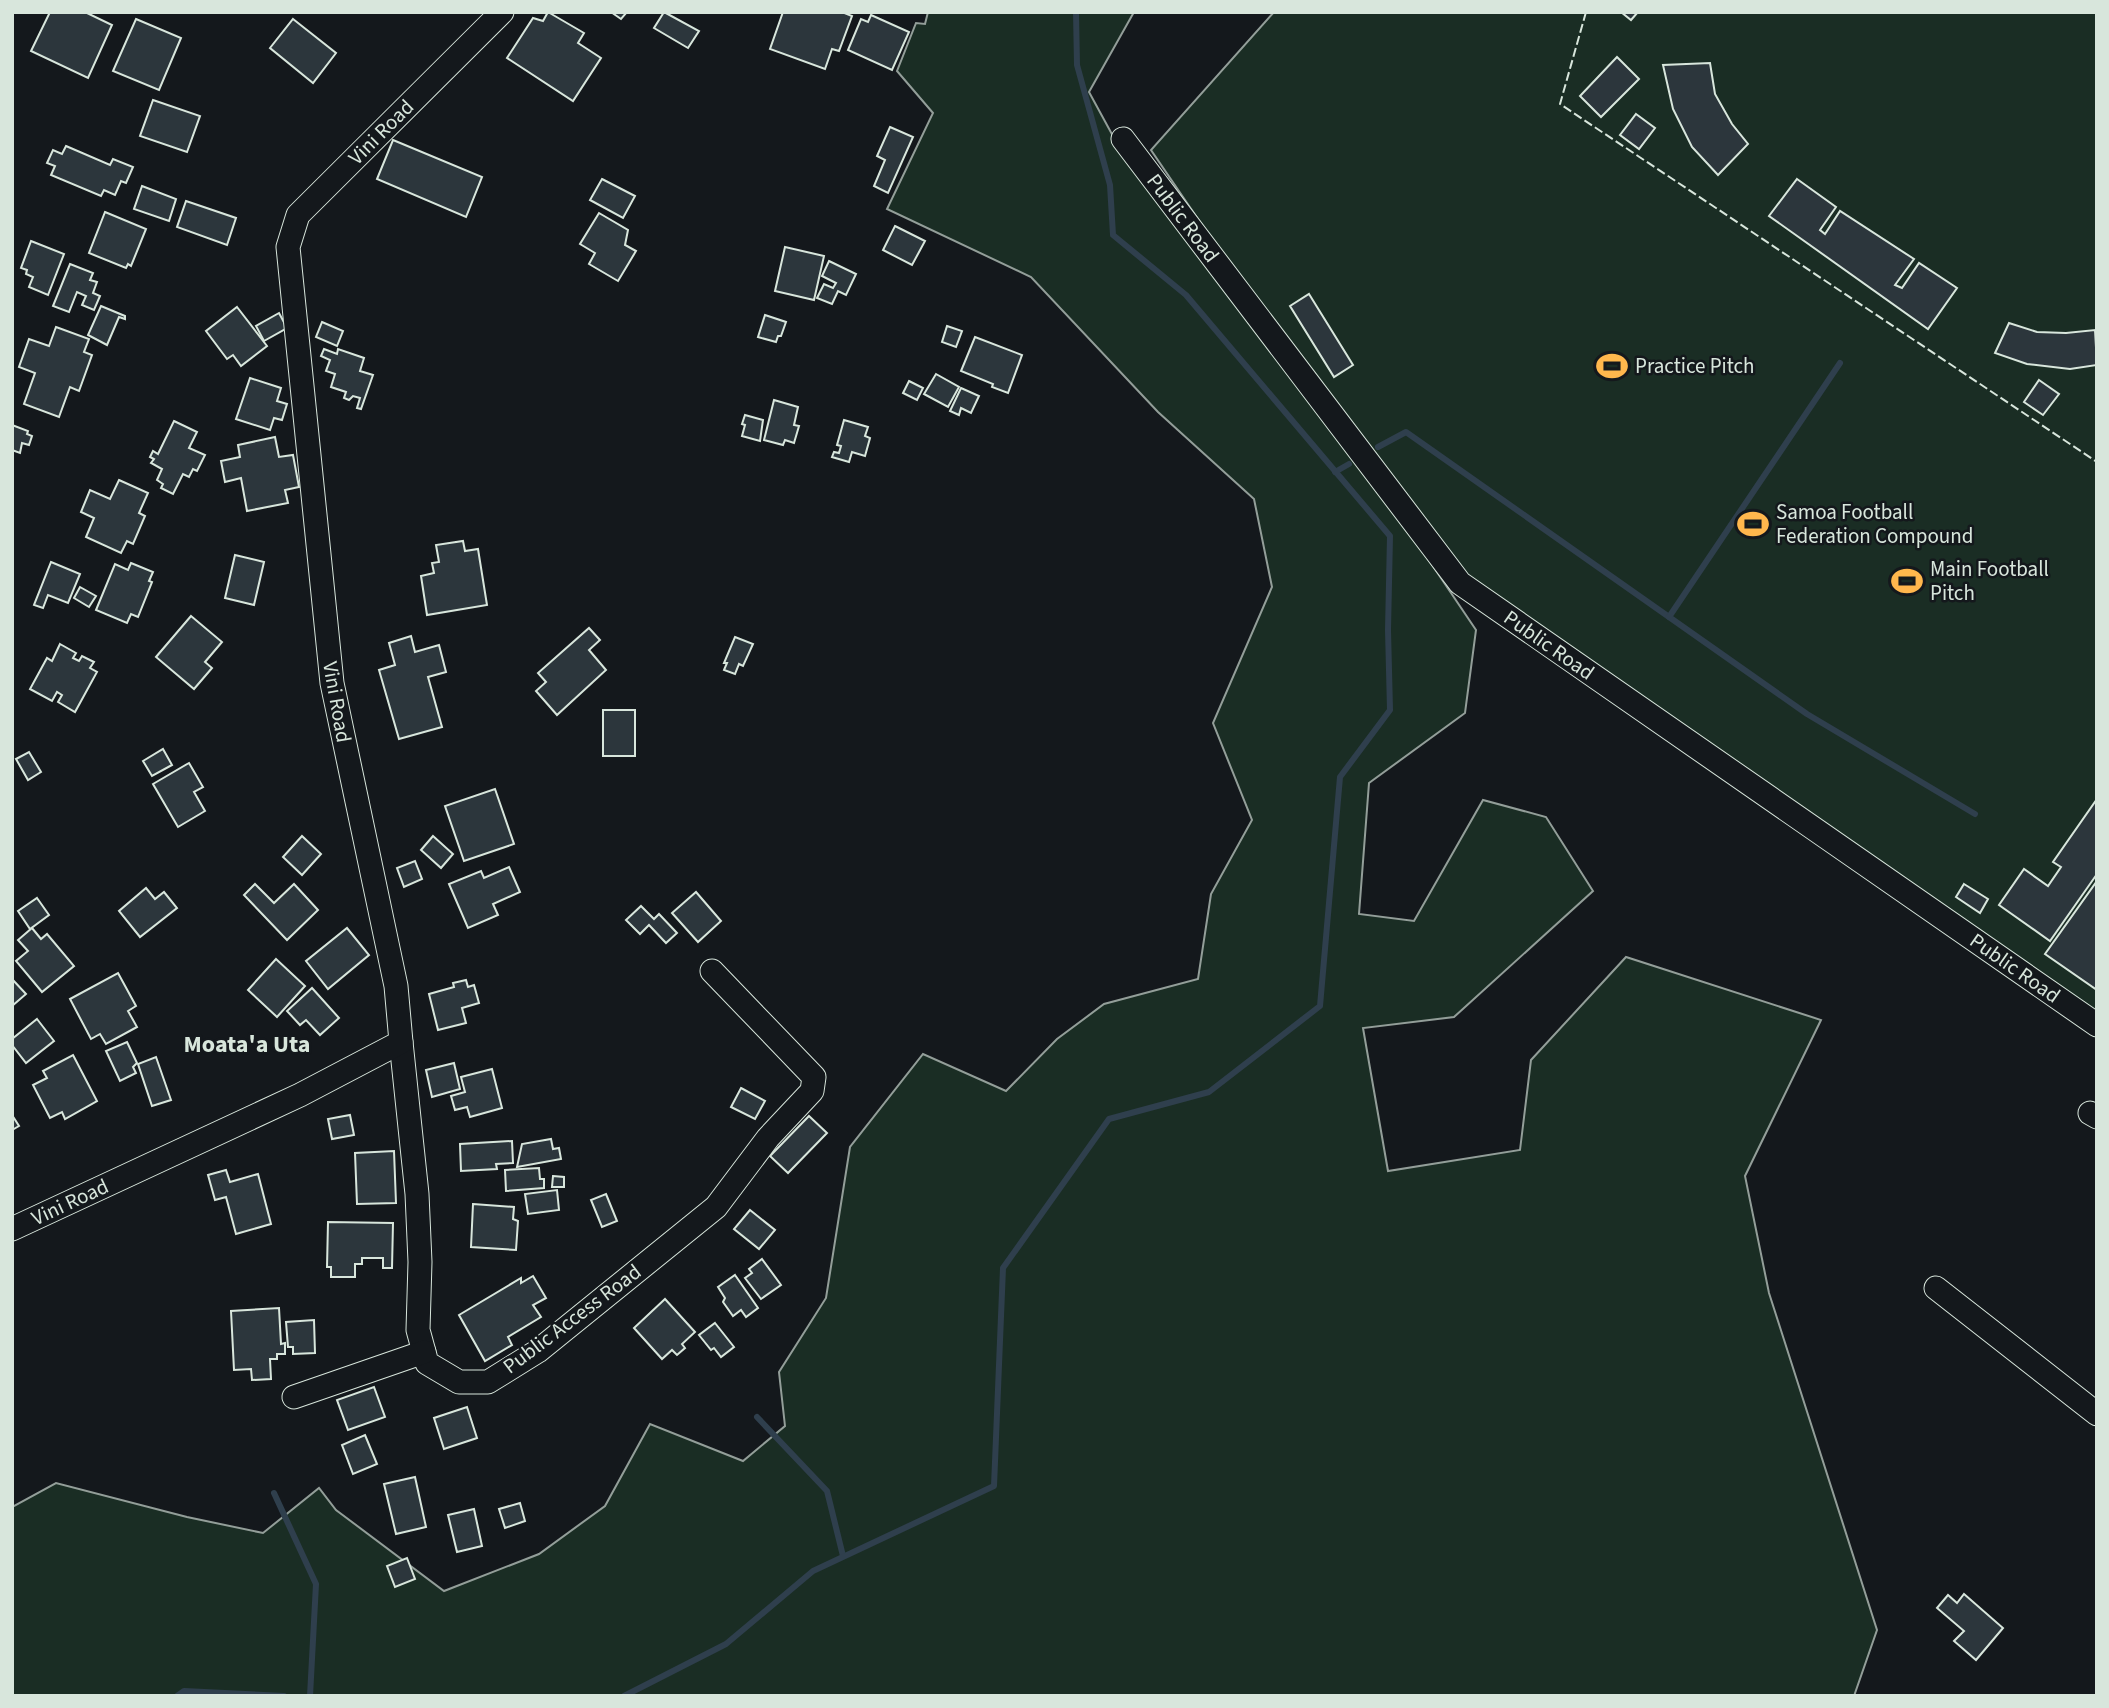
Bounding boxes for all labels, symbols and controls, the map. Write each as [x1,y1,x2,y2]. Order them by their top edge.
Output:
street label: Vini Road [341,92,421,172]
street label: Public Road [1140,167,1226,269]
sports icon: Practice Pitch [1595,349,1629,383]
place label: Practice Pitch [1635,351,1755,381]
place label: Samoa Football Federation Compound [1776,497,1973,551]
sports icon: Samoa Football Federation Compound [1736,507,1770,541]
place label: Main Football Pitch [1930,554,2049,608]
sports icon: Main Football Pitch [1890,564,1924,598]
street label: Public Road [1498,603,1600,687]
street label: Vini Road [315,659,359,745]
street label: Public Road [1964,926,2066,1010]
district label: Moata'a Uta [184,1027,310,1062]
street label: Vini Road [27,1171,113,1233]
street label: Public Access Road [497,1257,647,1381]

